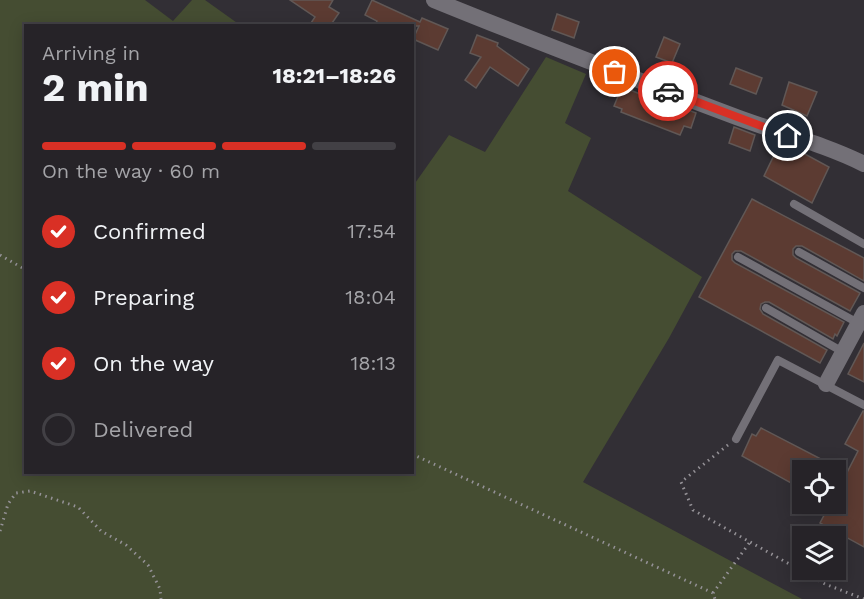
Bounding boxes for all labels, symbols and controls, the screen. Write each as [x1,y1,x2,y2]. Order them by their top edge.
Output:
text: Arriving in [42,41,140,65]
pin [589,46,640,97]
icon: bag [598,55,631,88]
courier [638,61,698,121]
text: 18:21–18:26 [273,63,396,88]
text: 2 min [42,65,149,110]
icon: car [652,75,685,108]
pin [762,110,813,161]
icon: home [771,119,804,152]
text: On the way · 60 m [42,159,220,183]
icon: check [42,215,75,248]
text: Confirmed [93,219,206,244]
text: 17:54 [347,219,396,243]
icon: check [42,281,75,314]
text: Preparing [93,285,194,310]
text: 18:04 [345,285,396,309]
icon: check [42,347,75,380]
text: On the way [93,351,214,376]
text: 18:13 [351,351,396,375]
text: Delivered [93,417,193,442]
map controls [792,460,846,580]
button: locate [792,460,846,514]
button: layers [792,526,846,580]

